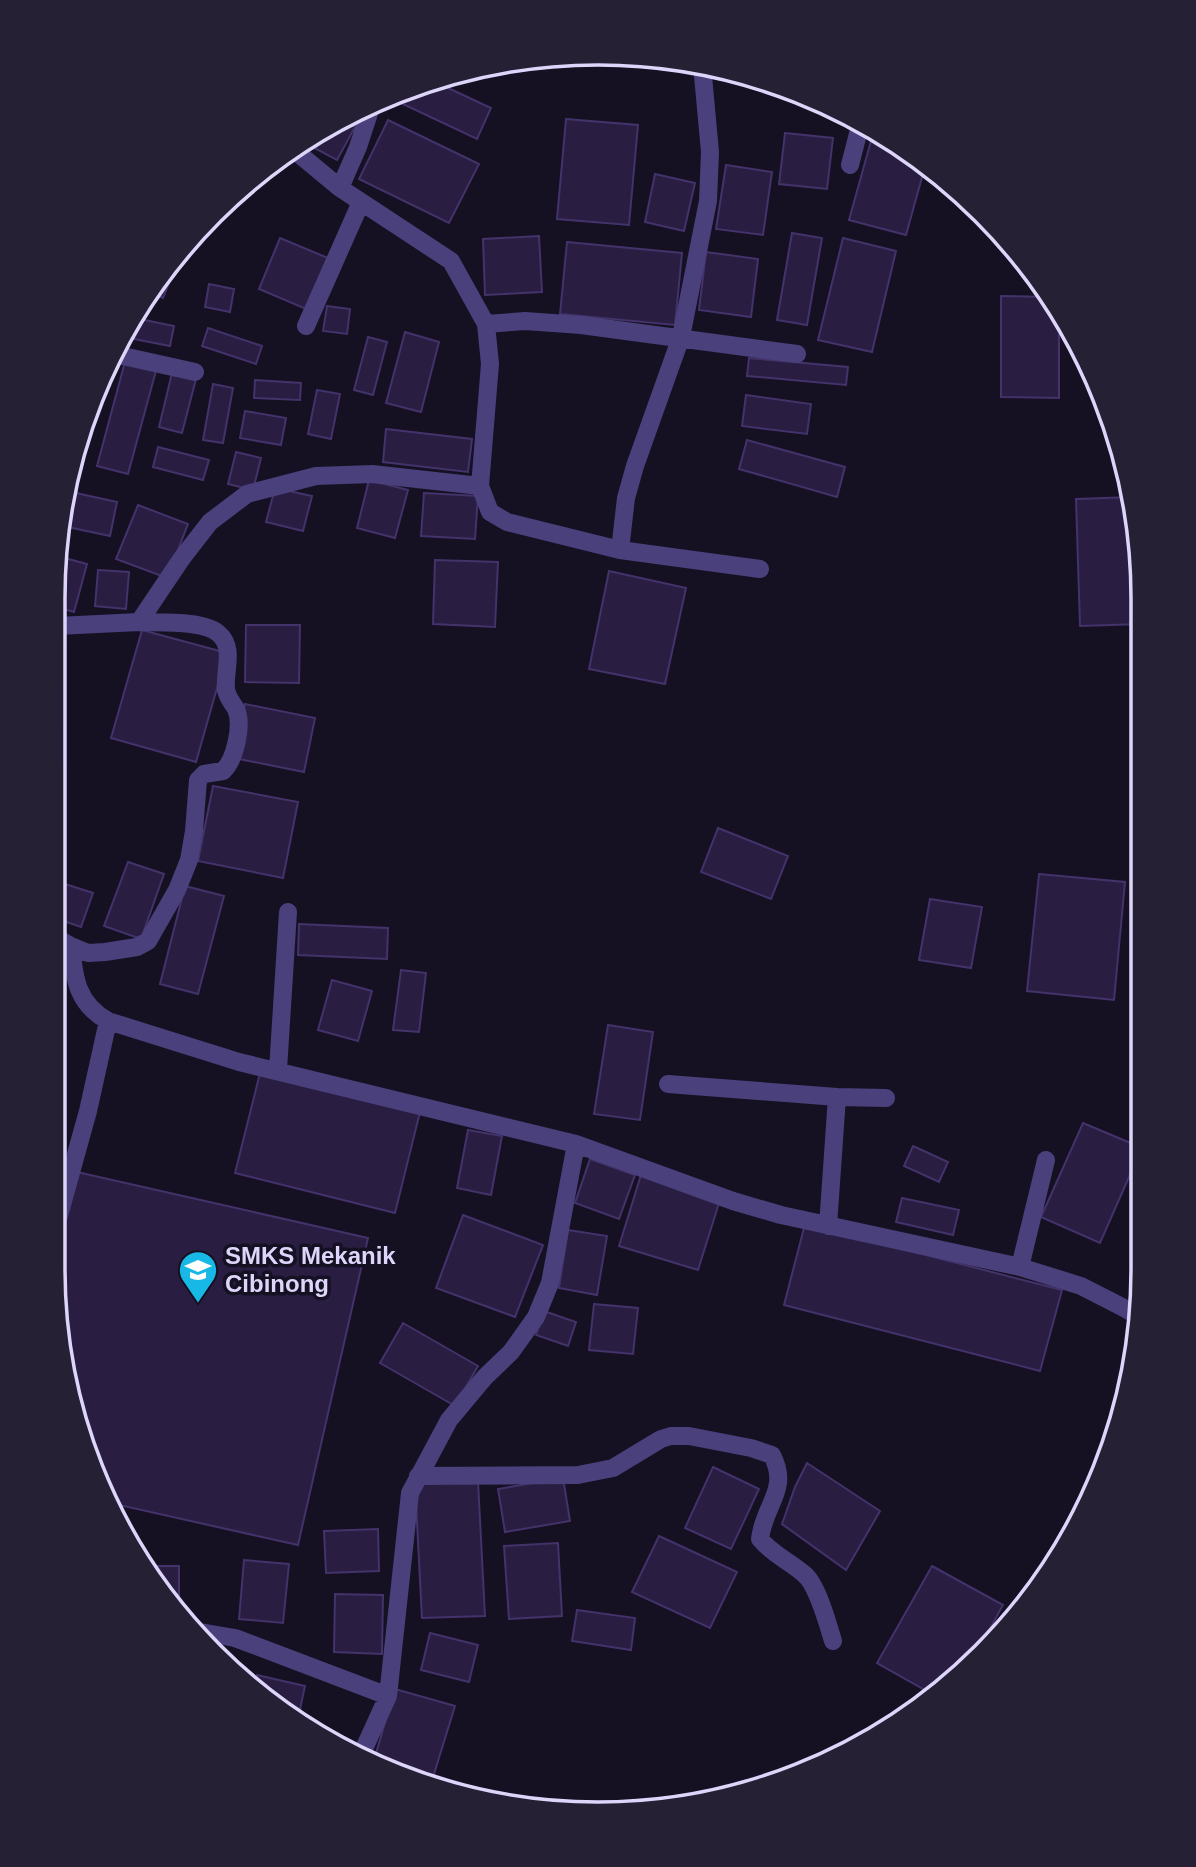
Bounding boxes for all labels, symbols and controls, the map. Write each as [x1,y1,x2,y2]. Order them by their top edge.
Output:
place label: SMKS Mekanik Cibinong [225,1242,396,1297]
school or university icon: SMKS Mekanik Cibinong [177,1249,219,1304]

